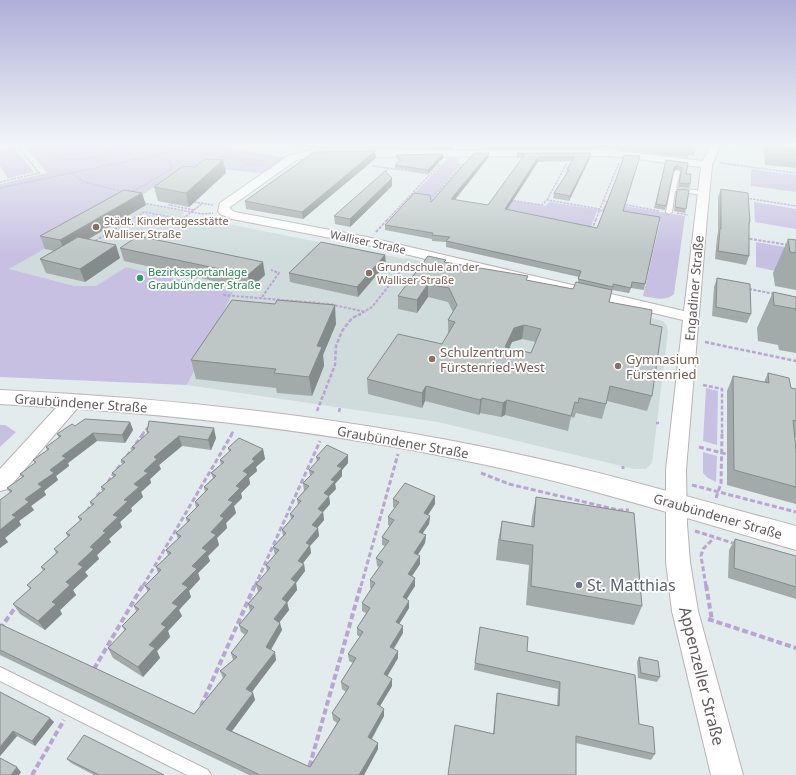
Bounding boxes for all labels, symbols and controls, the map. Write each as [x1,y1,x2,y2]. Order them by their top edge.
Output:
place label: Städt. Kindertagesstätte Walliser Straße [104,213,229,241]
marker: Städt. Kindertagesstätte Walliser Straße [91,222,101,232]
street label: Walliser Straße [329,226,407,257]
street label: Engadiner Straße [680,235,708,341]
place label: Grundschule an der Walliser Straße [377,259,480,287]
place label: Bezirkssportanlage Graubündener Straße [148,264,261,292]
marker: Grundschule an der Walliser Straße [364,268,374,278]
marker: Bezirkssportanlage Graubündener Straße [135,273,145,283]
place label: Schulzentrum Fürstenried-West [440,343,545,376]
place label: Gymnasium Fürstenried [626,350,699,383]
marker: Schulzentrum Fürstenried-West [427,354,437,364]
marker: Gymnasium Fürstenried [613,361,623,371]
street label: Graubündener Straße [14,389,148,417]
street label: Graubündener Straße [336,422,470,462]
street label: Graubündener Straße [652,489,784,543]
place label: St. Matthias [587,574,676,596]
marker: St. Matthias [574,580,584,590]
street label: Appenzeller Straße [674,604,730,748]

